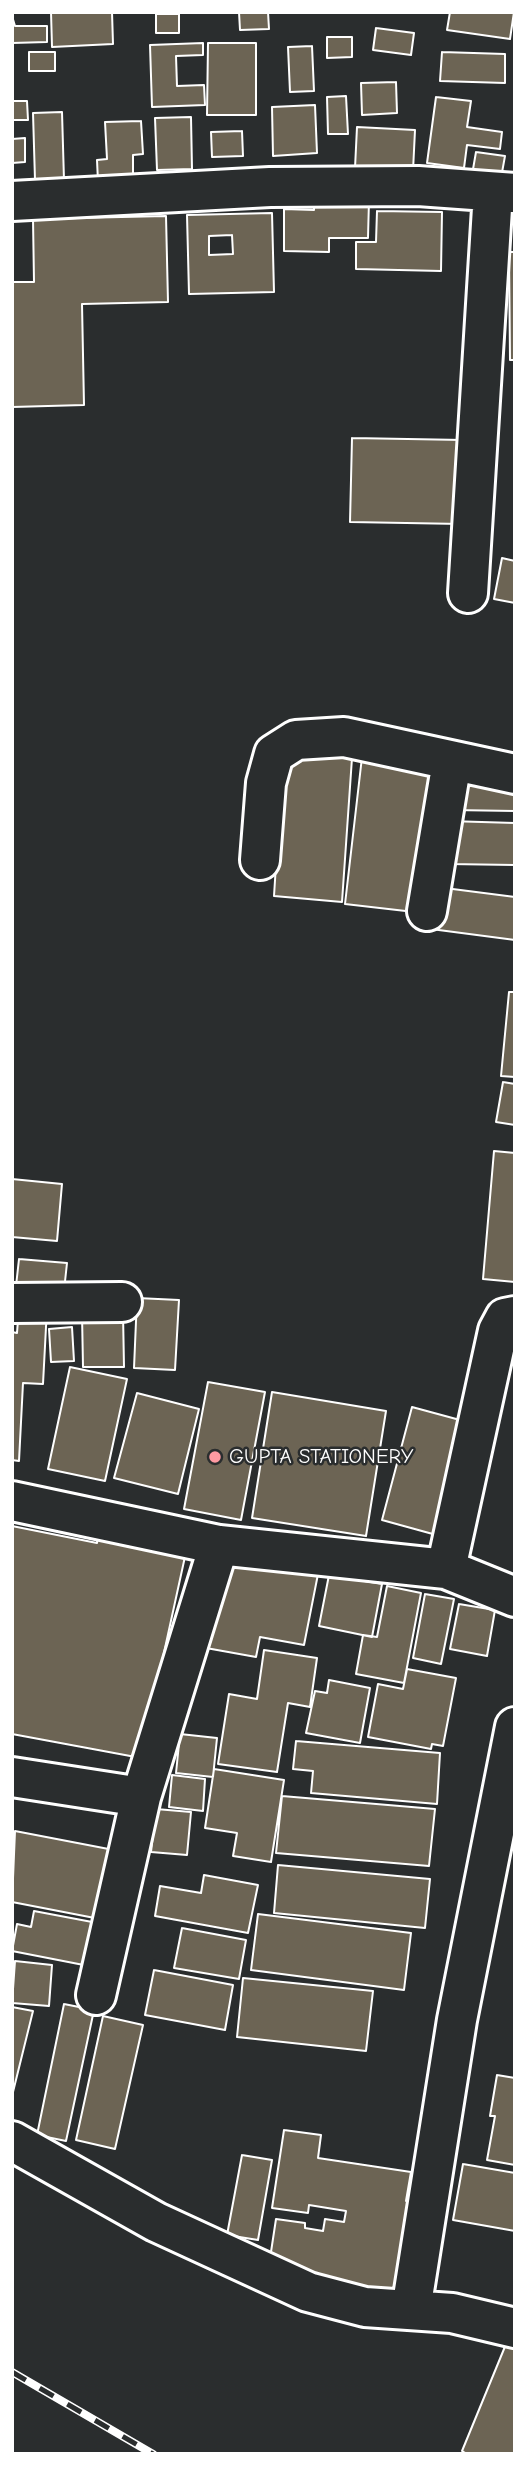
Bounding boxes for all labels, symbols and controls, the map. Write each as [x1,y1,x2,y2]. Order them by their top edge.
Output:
place label: GUPTA STATIONERY [229,1444,414,1470]
marker: GUPTA STATIONERY [207,1449,223,1465]

